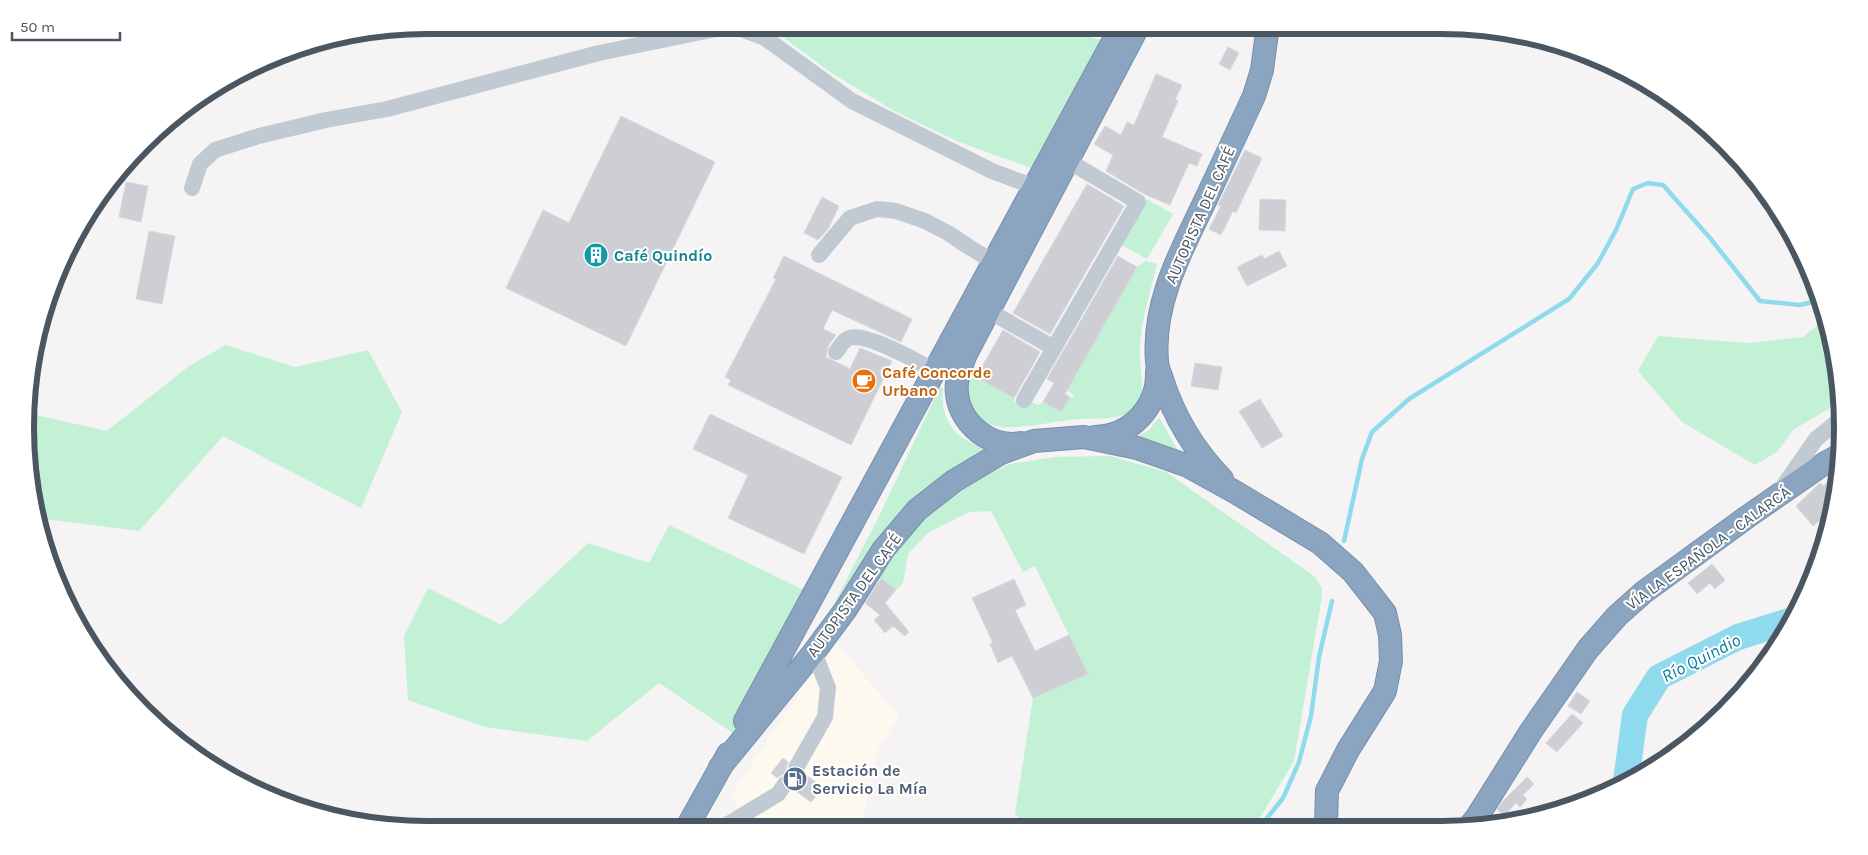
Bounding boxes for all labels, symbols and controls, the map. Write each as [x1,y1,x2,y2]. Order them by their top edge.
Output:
scale bar [12,10,120,42]
text: 50 m [20,18,55,36]
street label: AUTOPISTA DEL CAFÉ [1161,143,1239,287]
building icon: Café Quindío [583,242,609,268]
place label: Café Quindío [614,246,712,265]
place label: Café Concorde Urbano [882,363,991,400]
cafe icon: Café Concorde Urbano [851,368,877,394]
street label: VÍA LA ESPAÑOLA - CALARCÁ [1622,482,1794,614]
street label: AUTOPISTA DEL CAFÉ [803,529,905,661]
water label: Río Quindio [1658,629,1744,687]
place label: Estación de Servicio La Mía [812,761,927,798]
fuel station icon: Estación de Servicio La Mía [782,766,808,792]

